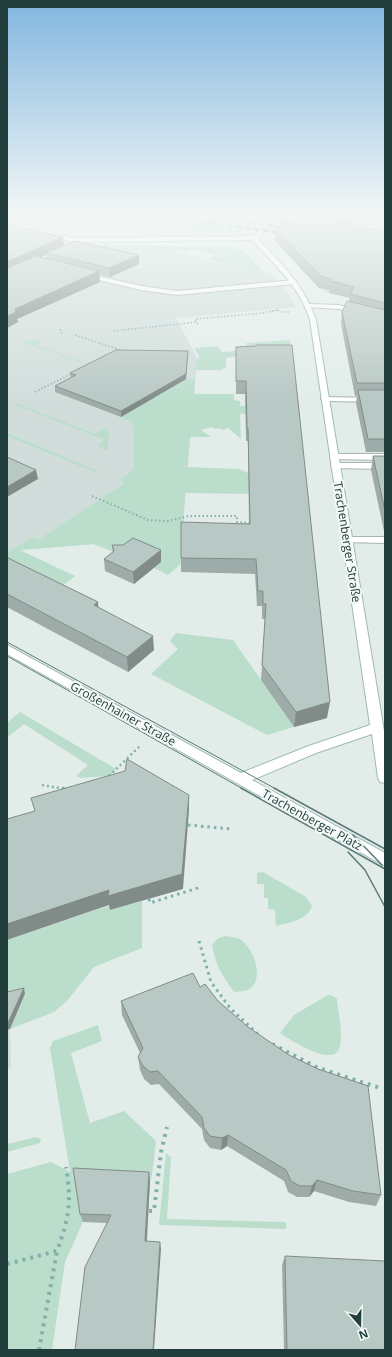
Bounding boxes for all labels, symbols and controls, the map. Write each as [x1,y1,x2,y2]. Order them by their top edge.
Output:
street label: Trachenberger Straße [330,480,365,604]
street label: Großenhainer Straße [67,677,179,750]
street label: Trachenberger Platz [259,785,366,854]
north arrow [340,1305,380,1345]
text: N [357,1326,370,1343]

